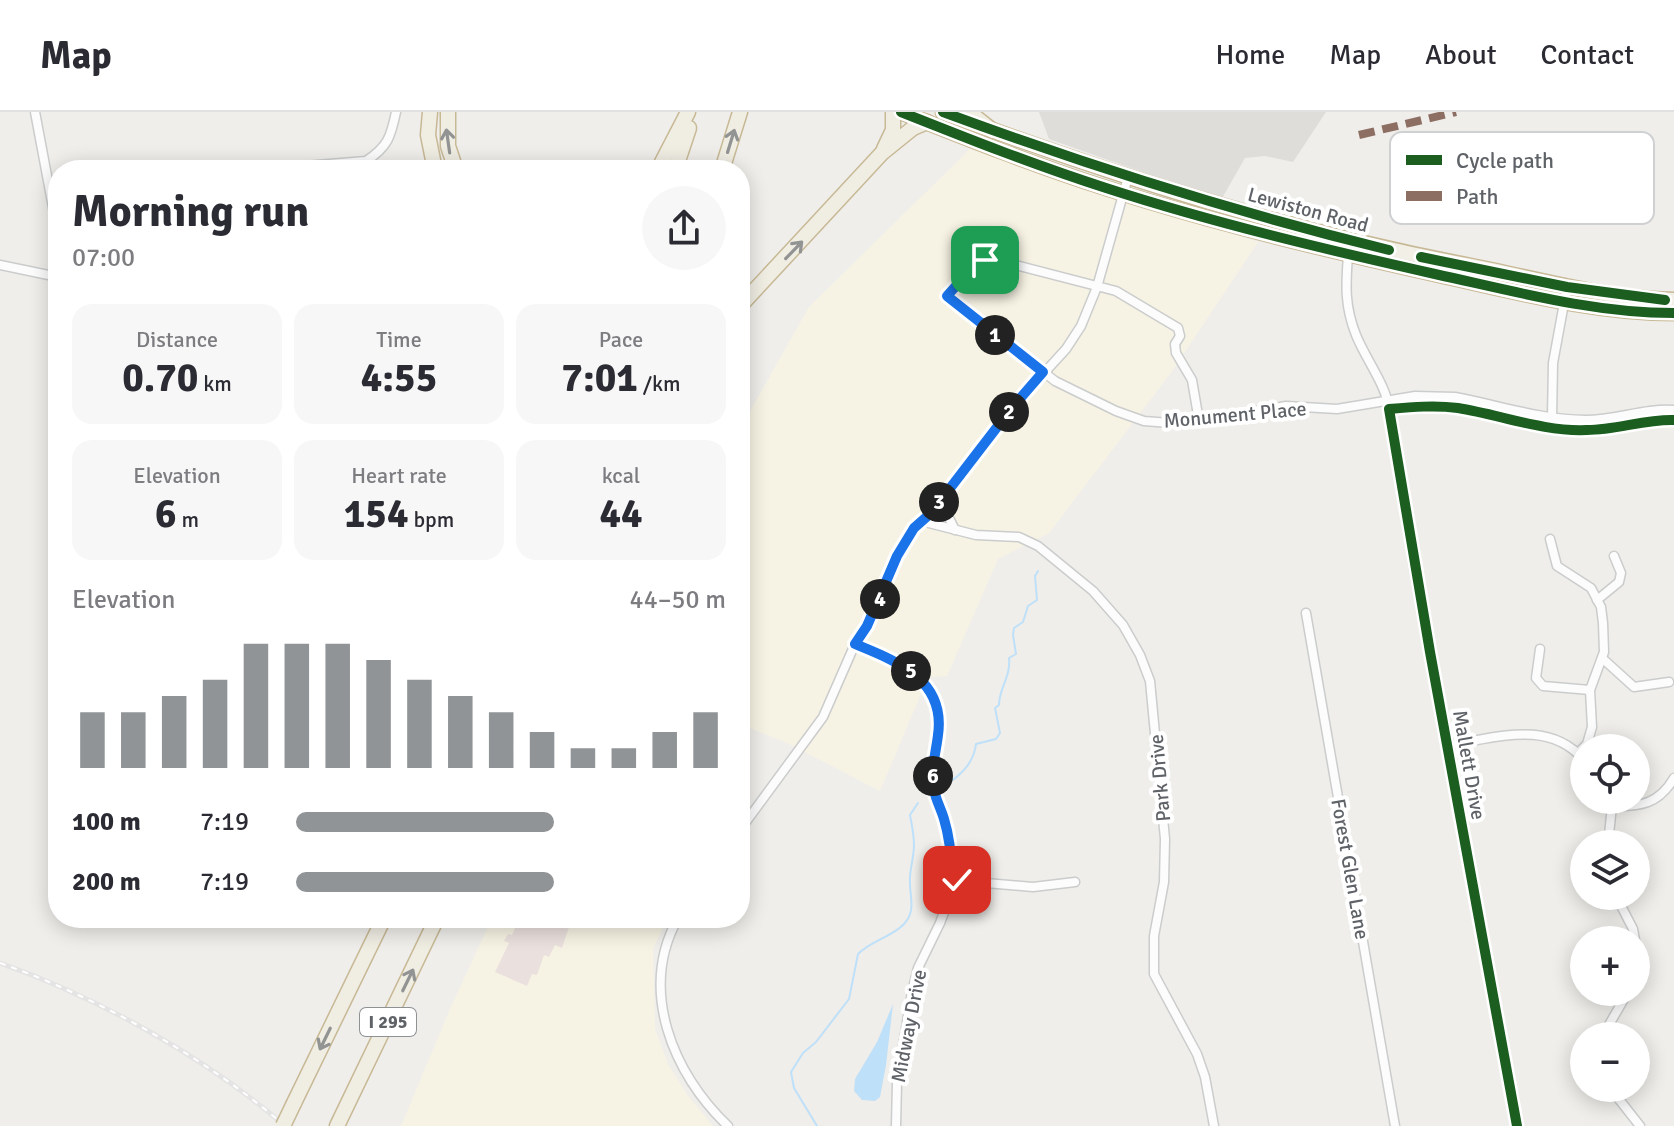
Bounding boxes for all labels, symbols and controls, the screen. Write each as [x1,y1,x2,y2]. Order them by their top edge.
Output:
text: Map [40,32,112,79]
text: Home [1216,38,1285,72]
text: Map [1329,38,1381,72]
text: About [1425,38,1497,72]
text: Contact [1541,38,1634,72]
one-way arrow [441,129,456,155]
one-way arrow [725,129,739,154]
legend [1390,132,1654,224]
text: Cycle path [1456,147,1554,174]
street label: Lewiston Road [1245,182,1371,238]
text: Path [1456,183,1499,210]
text: Morning run [72,185,309,239]
button: share [642,186,726,270]
pin [951,226,1019,294]
icon: arrive [963,238,1007,282]
one-way arrow [784,240,803,260]
text: 07:00 [72,242,135,274]
pin: 1 [975,315,1015,355]
text: 1 [989,321,1001,348]
text: Distance [136,326,218,353]
text: Time [376,326,422,353]
text: Pace [599,326,643,353]
text: 0.70 [122,353,198,403]
text: 4:55 [361,353,437,403]
text: 7:01 [561,353,638,403]
text: km [198,370,232,397]
text: /km [638,370,681,397]
pin: 2 [989,392,1029,432]
street label: Monument Place [1163,396,1307,434]
text: 2 [1003,398,1015,425]
text: Elevation [133,462,221,489]
text: Heart rate [351,462,447,489]
text: kcal [602,462,640,489]
pin: 3 [919,482,959,522]
text: 3 [933,488,945,515]
text: 6 [155,489,177,539]
text: 154 [344,489,409,539]
text: 44 [599,489,643,539]
text: m [177,506,199,533]
text: bpm [409,506,454,533]
pin: 4 [860,579,900,619]
text: Elevation [72,584,176,616]
text: 44–50 m [630,584,726,616]
text: 4 [874,585,886,612]
pin: 5 [891,651,931,691]
text: 5 [905,657,917,684]
street label: Mallett Drive [1447,708,1491,822]
street label: Park Drive [1144,733,1176,823]
map controls [1570,734,1650,1102]
button: locate [1570,734,1650,814]
pin: 6 [913,756,953,796]
text: 6 [927,762,939,789]
street label: Forest Glen Lane [1325,797,1375,941]
text: 100 m [72,806,141,838]
text: 7:19 [200,806,249,838]
button: layers [1570,830,1650,910]
pin [923,846,991,914]
icon: check [935,858,979,902]
text: 200 m [72,866,141,898]
text: 7:19 [200,866,249,898]
button: + [1570,926,1650,1006]
street label: Midway Drive [886,967,932,1085]
one-way arrow [401,969,416,993]
road number: I 295 [360,1008,416,1036]
button: − [1570,1022,1650,1102]
one-way arrow [317,1026,332,1050]

